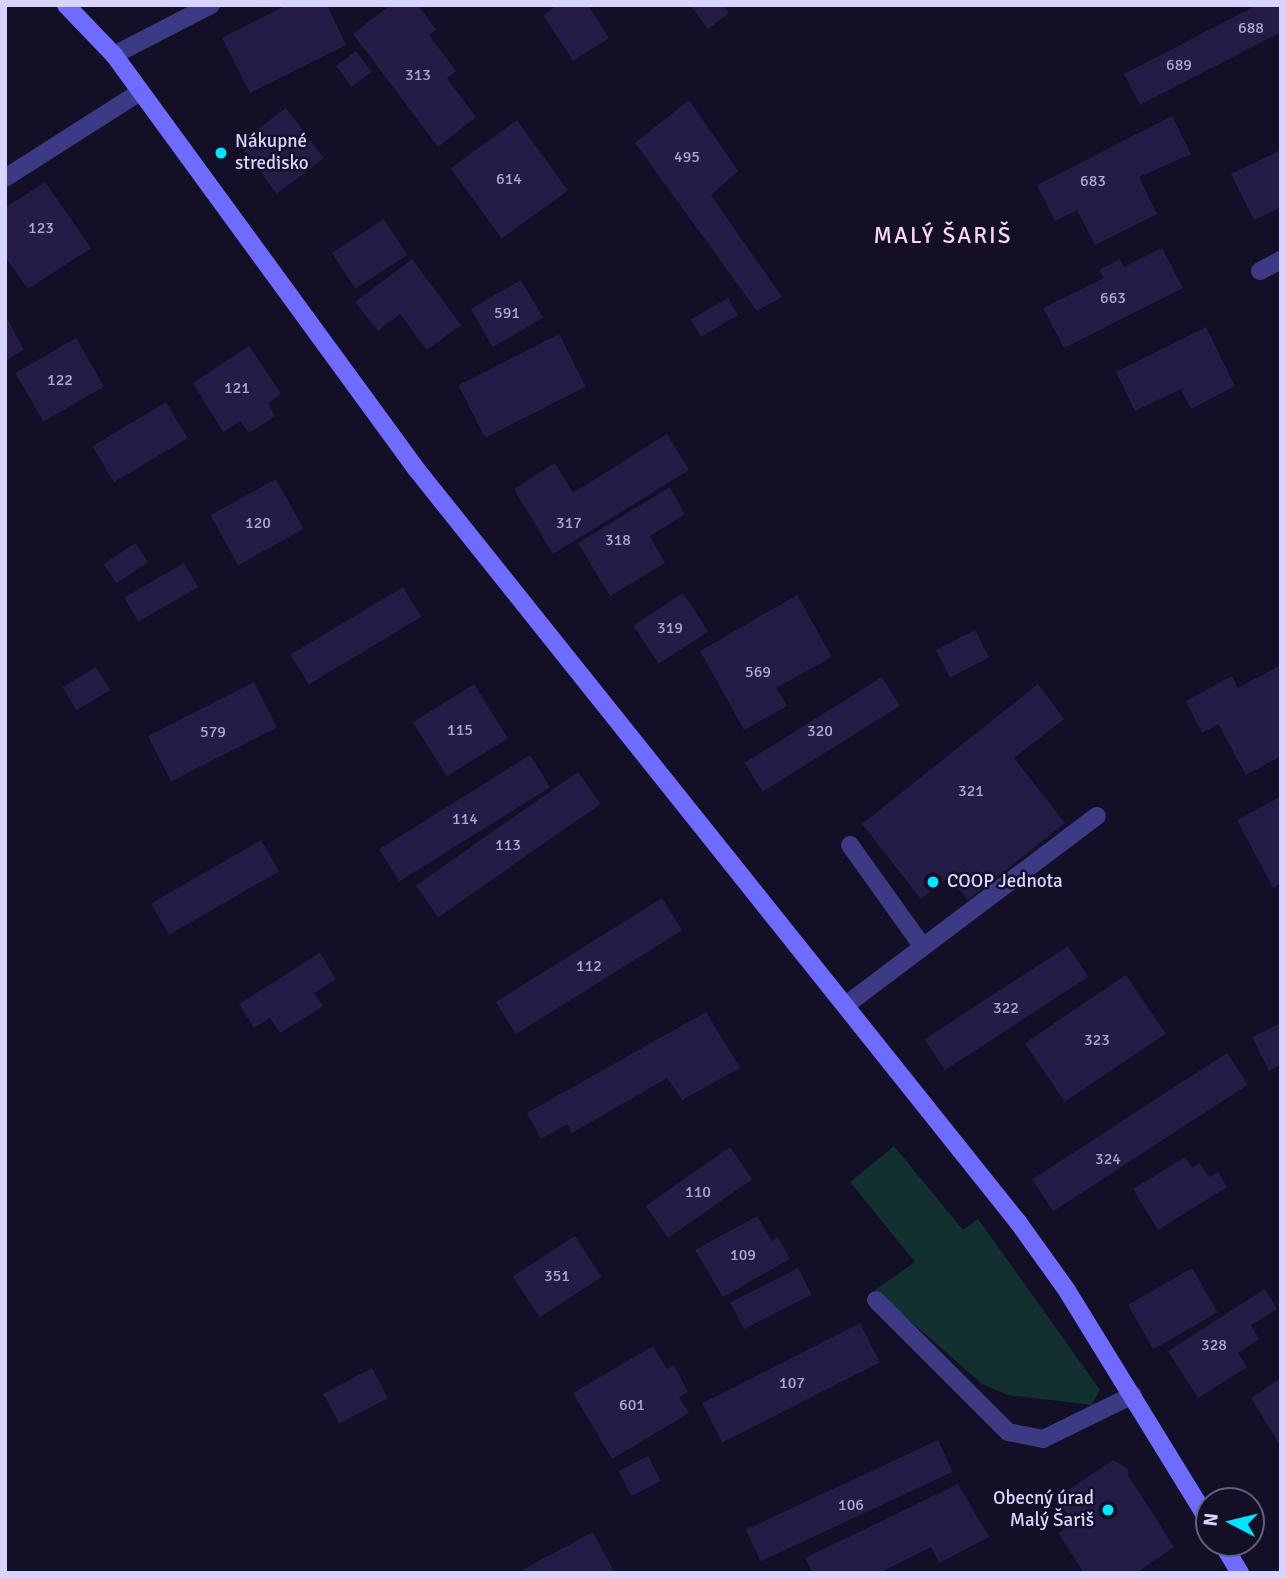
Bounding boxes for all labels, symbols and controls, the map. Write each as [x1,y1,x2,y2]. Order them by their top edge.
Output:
house number: 688 [1238,18,1264,38]
house number: 689 [1166,55,1192,75]
house number: 313 [405,65,431,85]
place label: Nákupné stredisko [235,131,309,175]
marker: Nákupné stredisko [213,145,229,161]
house number: 495 [674,147,700,167]
house number: 614 [496,169,522,189]
house number: 683 [1080,171,1106,191]
house number: 123 [28,218,54,238]
district label: MALÝ ŠARIŠ [875,222,1011,250]
house number: 663 [1100,288,1126,308]
house number: 591 [494,303,520,323]
house number: 122 [47,370,73,390]
house number: 121 [224,378,250,398]
house number: 120 [245,513,271,533]
house number: 317 [556,513,582,533]
house number: 318 [605,530,631,550]
house number: 319 [657,618,683,638]
house number: 569 [745,662,771,682]
house number: 115 [447,720,473,740]
house number: 320 [807,721,833,741]
house number: 579 [200,722,226,742]
house number: 321 [958,781,984,801]
house number: 114 [452,809,478,829]
house number: 113 [495,835,521,855]
place label: COOP Jednota [947,871,1063,893]
marker: COOP Jednota [925,874,941,890]
house number: 112 [576,956,602,976]
house number: 322 [993,998,1019,1018]
house number: 323 [1084,1030,1110,1050]
house number: 324 [1095,1149,1121,1169]
house number: 110 [685,1182,711,1202]
house number: 109 [730,1245,756,1265]
house number: 351 [544,1266,570,1286]
house number: 328 [1201,1335,1227,1355]
house number: 107 [779,1373,805,1393]
house number: 601 [619,1395,645,1415]
north arrow [1195,1487,1265,1557]
place label: Obecný úrad Malý Šariš [993,1488,1094,1532]
house number: 106 [838,1495,864,1515]
marker: Obecný úrad Malý Šariš [1100,1502,1116,1518]
text: N [1198,1512,1224,1528]

